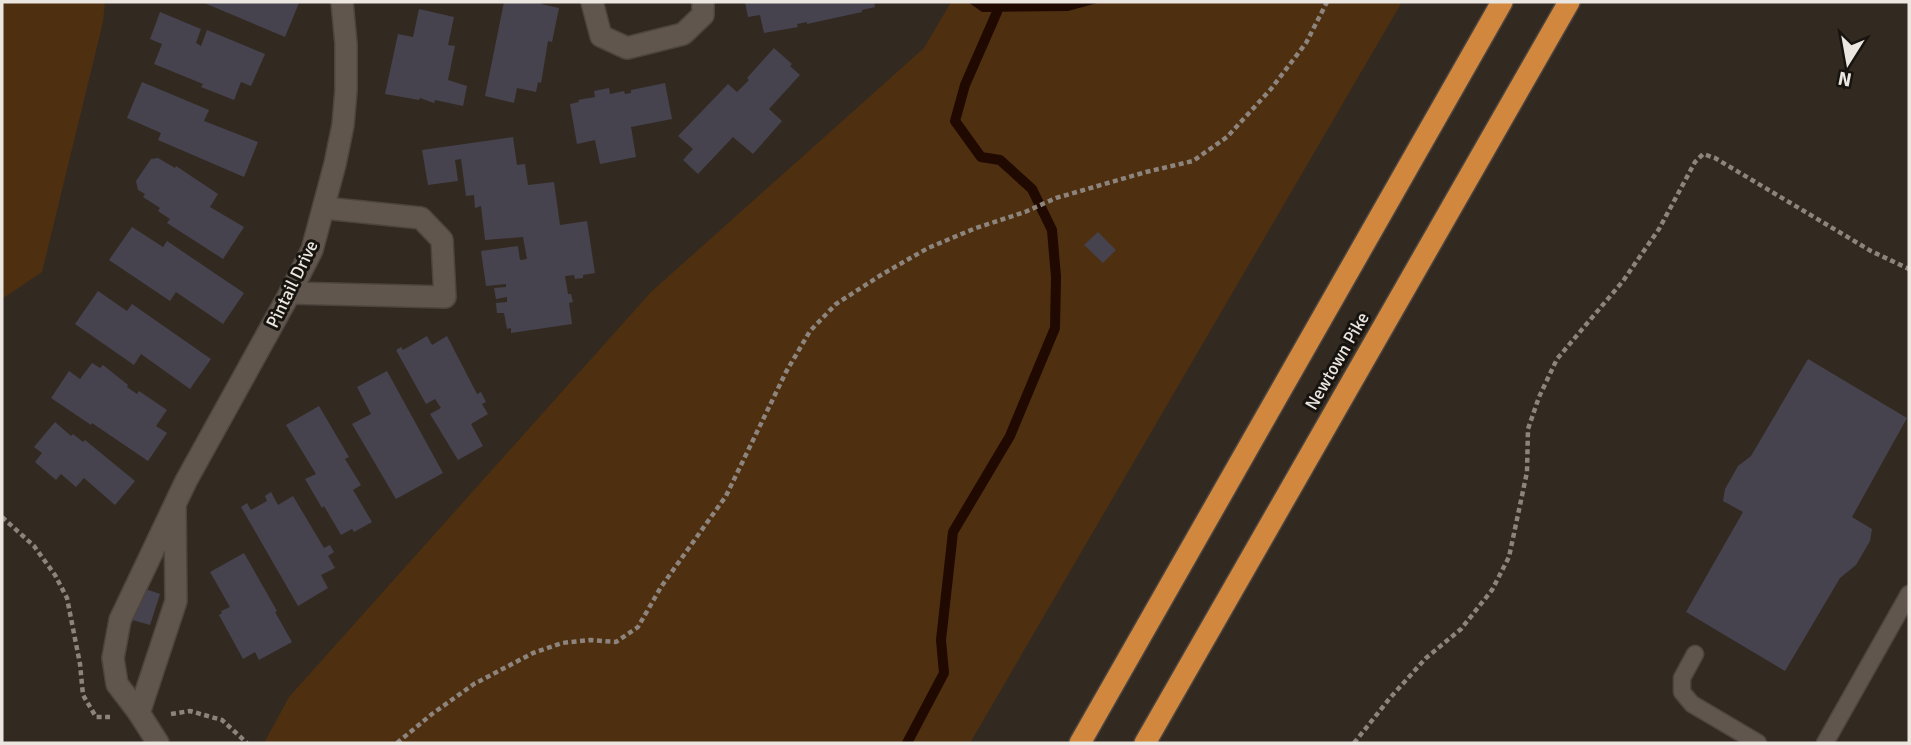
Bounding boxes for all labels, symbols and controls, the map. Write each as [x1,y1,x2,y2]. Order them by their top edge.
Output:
north arrow [1813,28,1883,98]
text: N [1836,66,1854,92]
street label: Pintail Drive [261,237,323,331]
street label: Newtown Pike [1300,308,1374,414]

